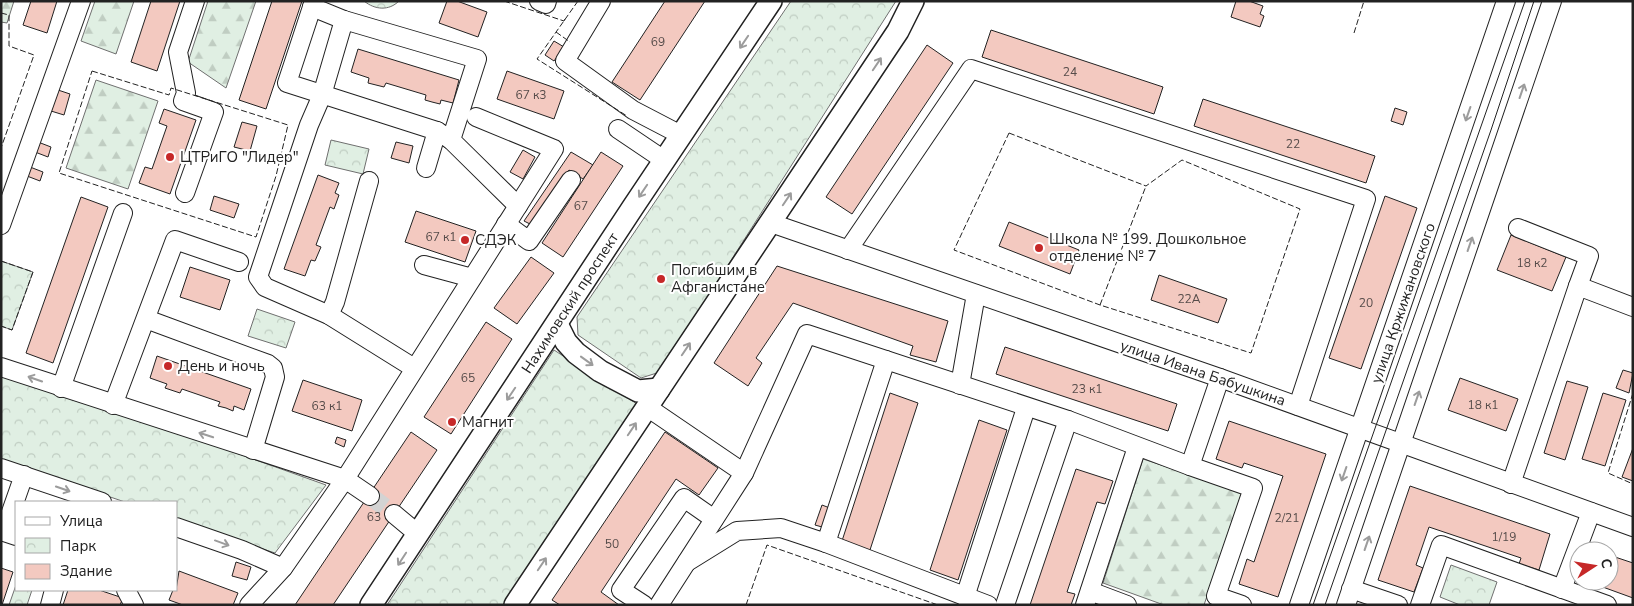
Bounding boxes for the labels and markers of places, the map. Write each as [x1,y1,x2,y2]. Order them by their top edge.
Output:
place label: ЦТРиГО "Лидер" [180,147,299,167]
marker: ЦТРиГО "Лидер" [164,151,176,163]
place label: Школа № 199. Дошкольное отделение № 7 [1049,229,1246,266]
place label: СДЭК [475,230,517,250]
marker: СДЭК [459,234,471,246]
marker: Школа № 199. Дошкольное отделение № 7 [1033,242,1045,254]
place label: Погибшим в Афганистане [671,260,765,297]
marker: Погибшим в Афганистане [655,273,667,285]
place label: День и ночь [178,356,265,376]
marker: День и ночь [162,360,174,372]
place label: Магнит [462,412,514,432]
marker: Магнит [446,416,458,428]

